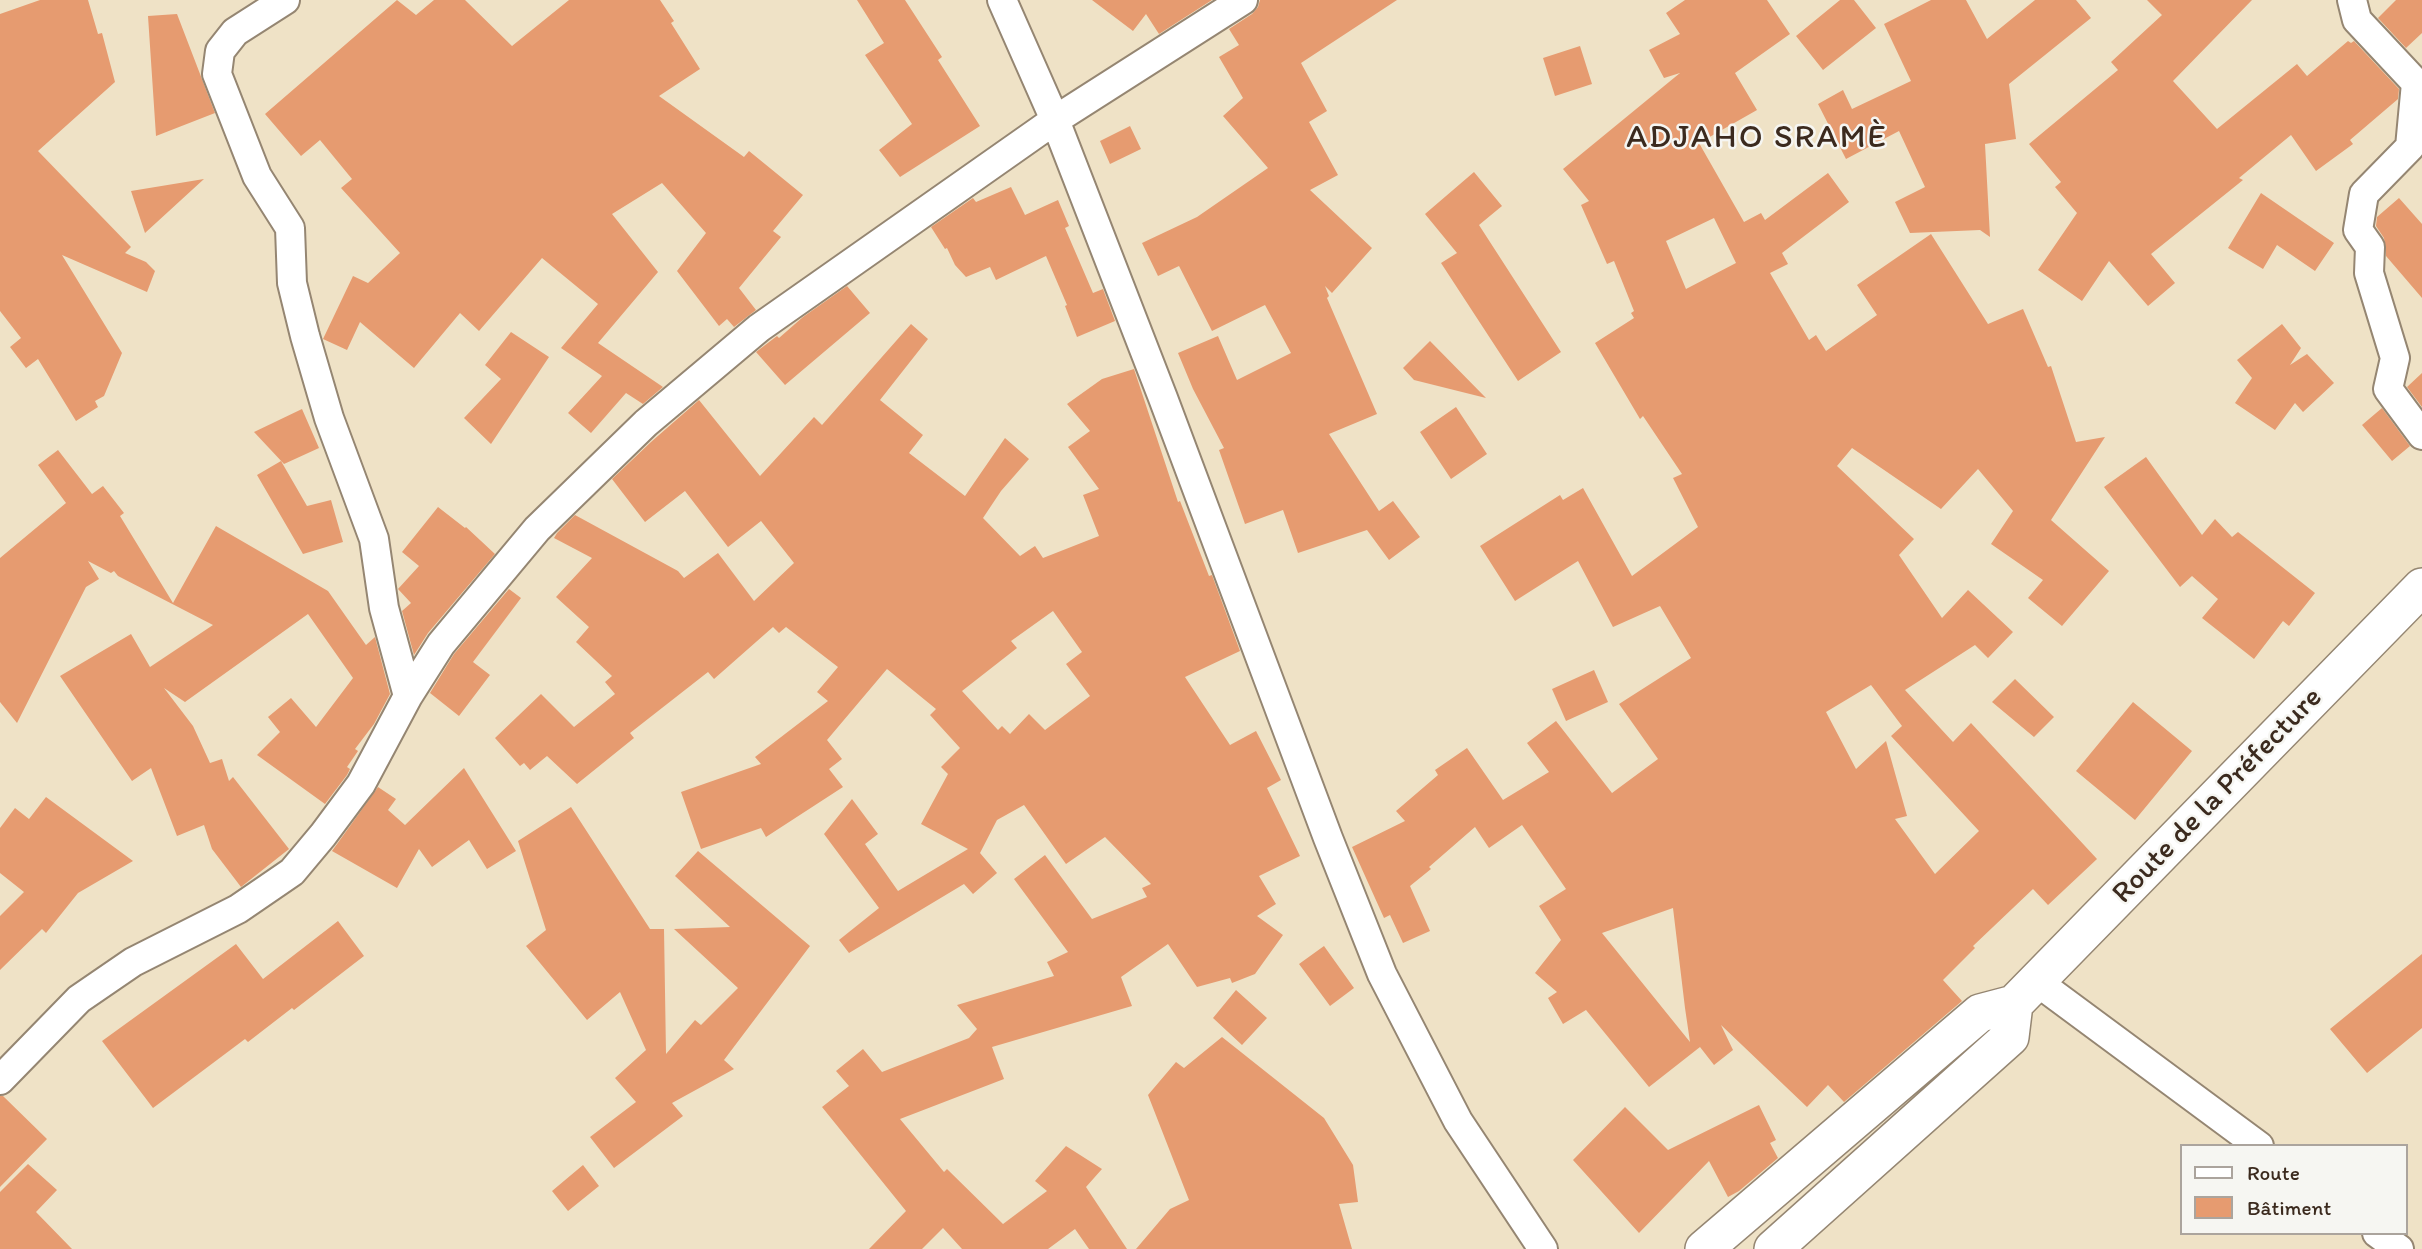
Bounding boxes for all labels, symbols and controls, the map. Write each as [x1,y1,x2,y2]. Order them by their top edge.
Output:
district label: ADJAHO SRAMÈ [1628,119,1886,159]
street label: Route de la Préfecture [2105,680,2331,912]
legend [2180,1144,2408,1235]
text: Route [2247,1160,2300,1185]
text: Bâtiment [2247,1195,2331,1220]

